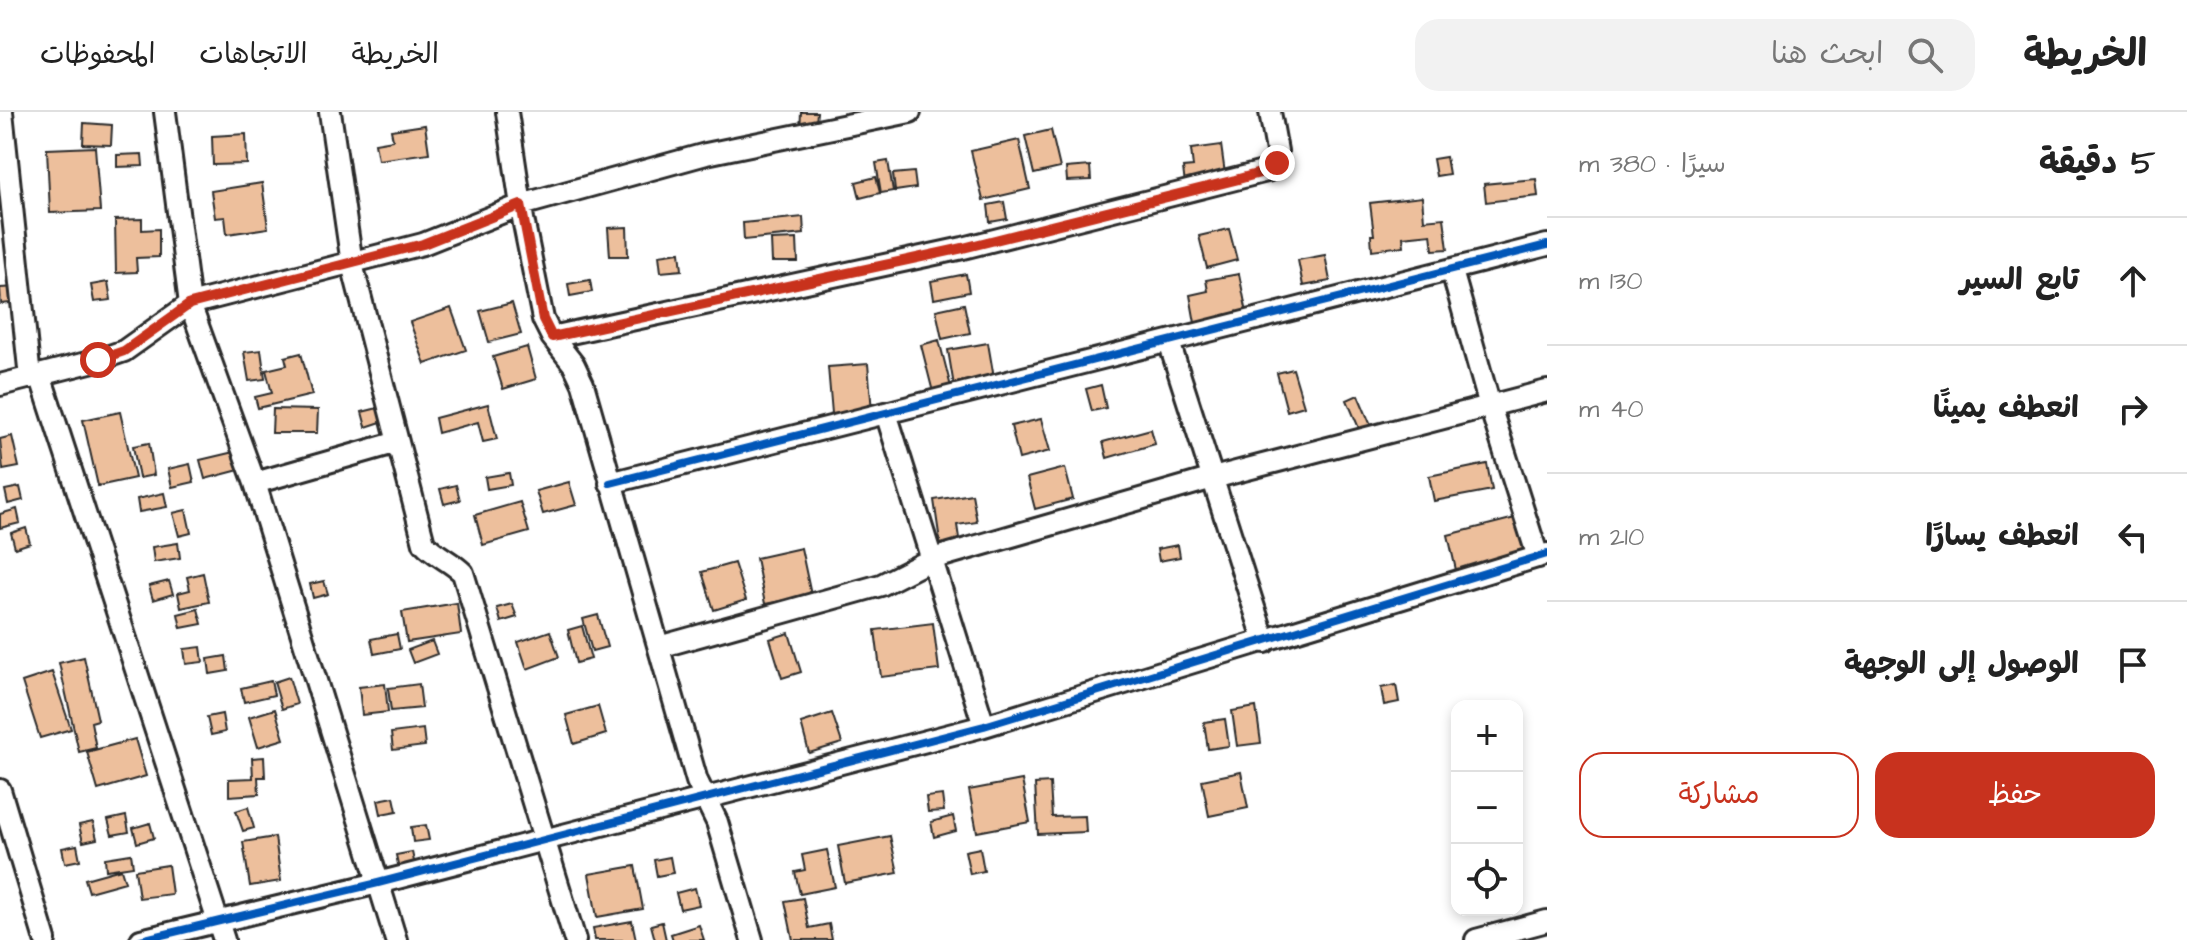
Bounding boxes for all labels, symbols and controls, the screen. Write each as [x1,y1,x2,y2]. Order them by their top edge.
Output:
search box [1415,19,1975,91]
text: الخريطة [2023,29,2147,81]
text: ابحث هنا [1771,33,1883,75]
icon: search [1903,33,1947,77]
text: المحفوظات [40,35,155,74]
text: الاتجاهات [199,35,307,74]
text: الخريطة [351,35,439,74]
text: 5 دقيقة [2039,139,2155,187]
route end [1259,145,1295,181]
text: سيرًا · 380 m [1579,146,1726,182]
text: تابع السير [1960,259,2079,301]
icon: ahead [2111,259,2155,303]
text: 130 m [1579,263,1643,299]
route start [80,342,116,378]
text: انعطف يمينًا [1933,387,2079,429]
icon: right [2111,387,2155,431]
text: 40 m [1579,391,1644,427]
text: انعطف يسارًا [1925,515,2079,557]
icon: left [2111,515,2155,559]
text: 210 m [1579,519,1644,555]
text: الوصول إلى الوجهة [1844,643,2079,685]
icon: arrive [2111,643,2155,687]
map controls [1451,700,1523,916]
button: + [1451,700,1523,772]
button: مشاركة [1579,752,1859,838]
button: حفظ [1875,752,2155,838]
button: − [1451,772,1523,844]
button: locate [1451,844,1523,916]

